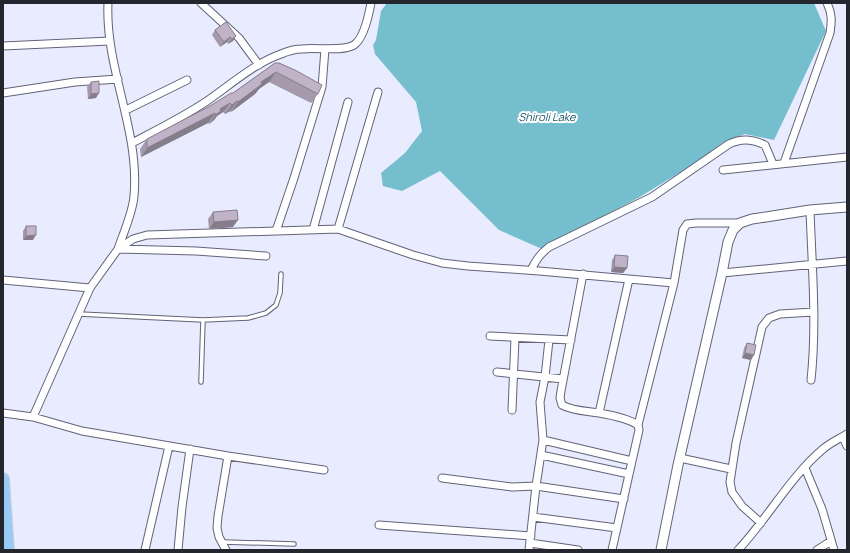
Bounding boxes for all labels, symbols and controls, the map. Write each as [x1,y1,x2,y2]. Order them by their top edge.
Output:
water label: Shiroli Lake [518,109,576,124]

